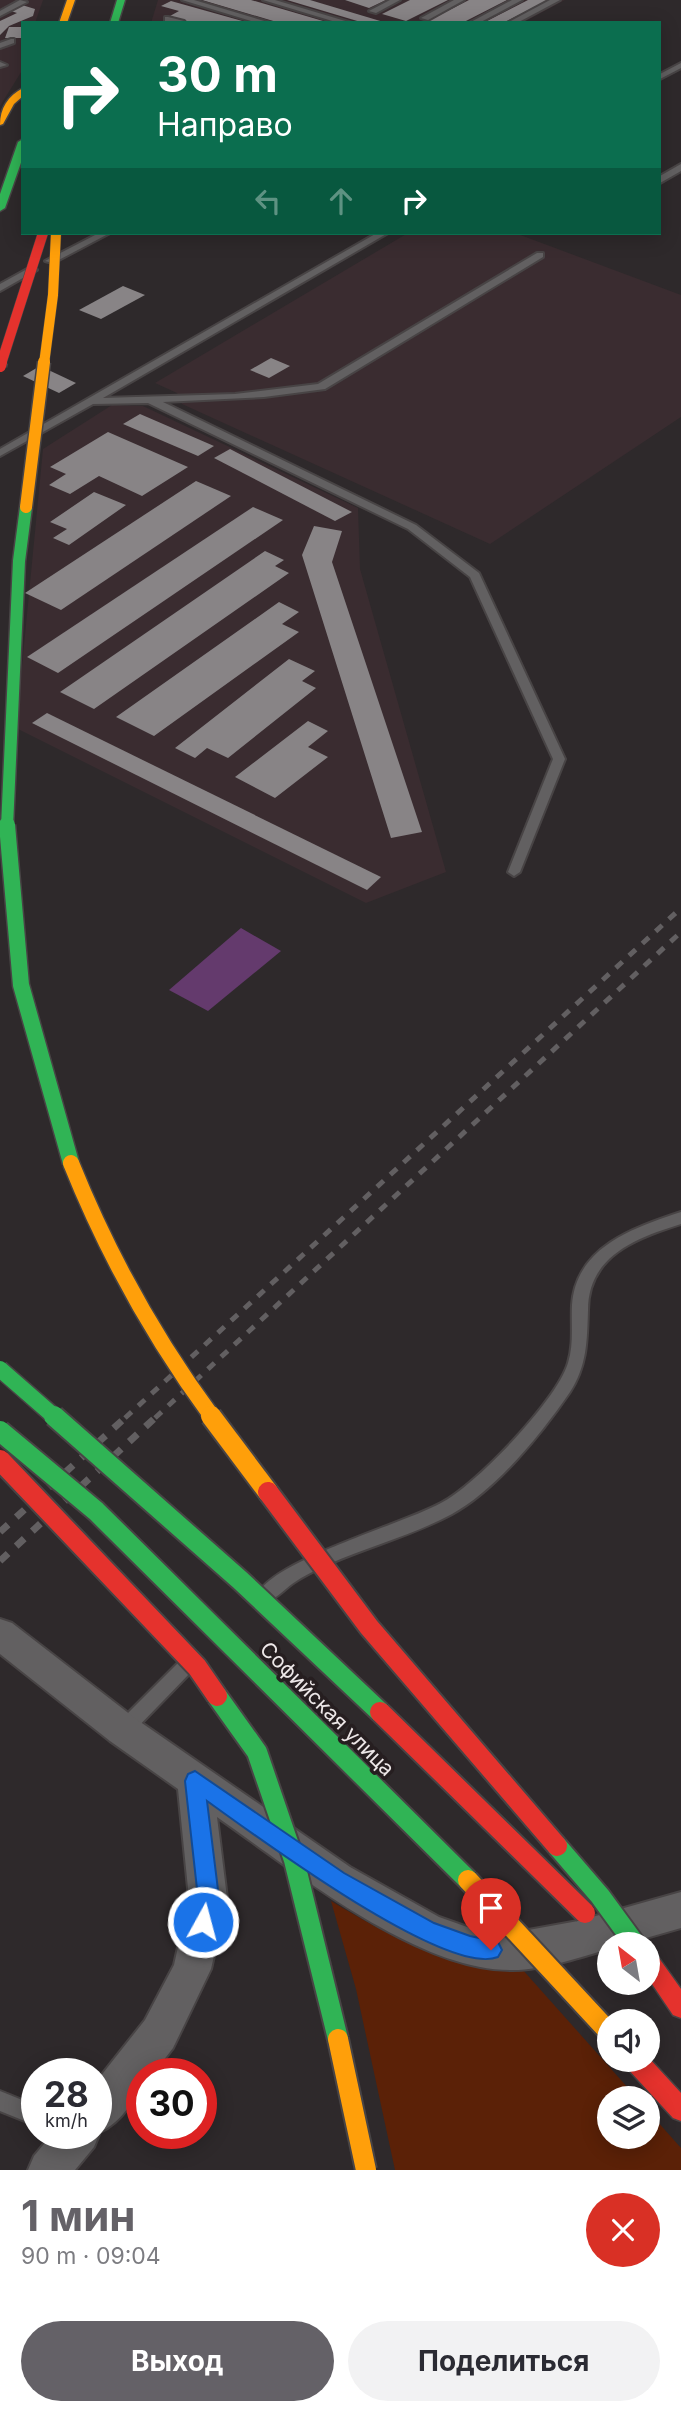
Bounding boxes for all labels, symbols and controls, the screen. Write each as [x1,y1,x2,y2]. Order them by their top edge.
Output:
text: 30 m [157,45,278,104]
icon: right [42,49,133,140]
text: Направо [157,105,293,144]
icon: left [249,182,287,220]
icon: ahead [322,182,360,220]
icon: right [395,182,433,220]
street label: Софийская улица [255,1636,400,1781]
pin [461,1878,521,1950]
position arrow [166,1885,240,1959]
icon: arrive [472,1889,510,1927]
north arrow [597,1932,660,1995]
map controls [597,1932,660,2149]
button: sound [597,2009,660,2072]
speed limit sign: 30 [126,2058,217,2149]
text: 28 [44,2073,89,2115]
button: layers [597,2086,660,2149]
text: km/h [45,2110,88,2131]
text: 1 мин [21,2190,135,2241]
button: close [586,2193,660,2267]
text: 90 m · 09:04 [21,2242,161,2270]
button: Выход [21,2321,334,2401]
button: Поделиться [348,2321,660,2401]

